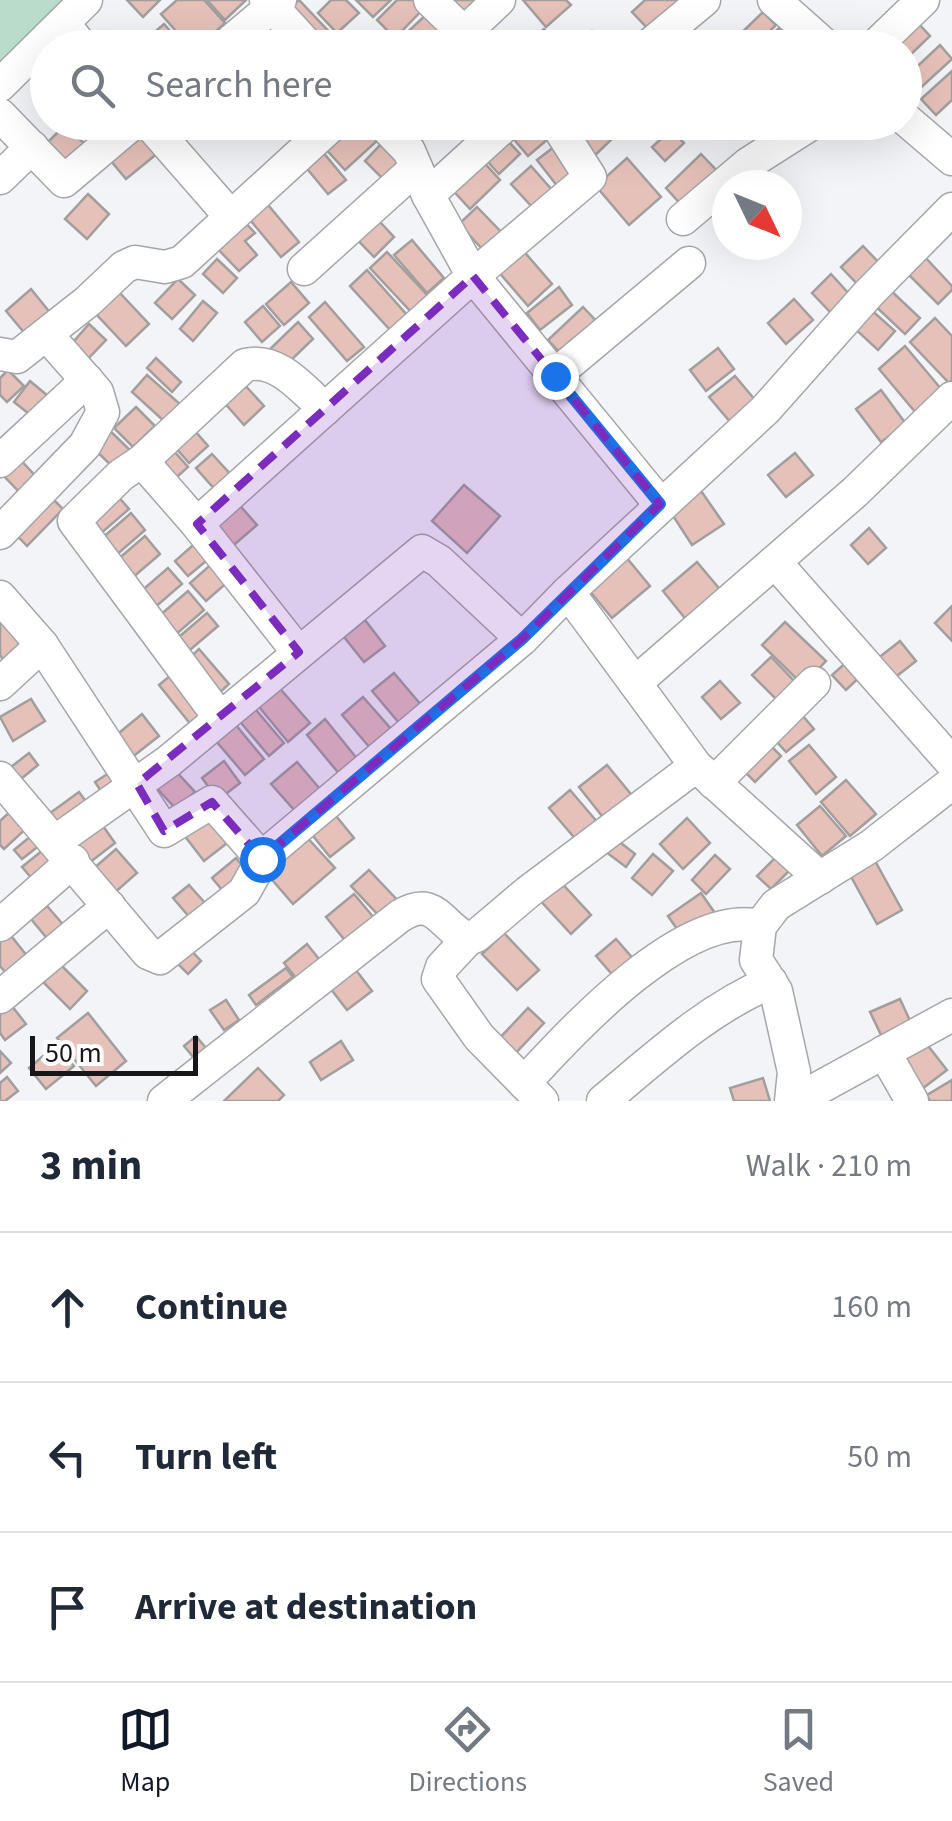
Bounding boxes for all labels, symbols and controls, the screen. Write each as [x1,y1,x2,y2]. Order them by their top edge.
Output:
search box [30,30,922,140]
icon: search [65,58,120,113]
text: Search here [145,58,332,112]
north arrow [712,170,802,260]
route end [533,354,579,400]
route start [240,837,286,883]
scale bar [30,1031,198,1076]
text: 50 m [45,1033,102,1073]
text: 3 min [40,1136,142,1196]
text: Walk · 210 m [746,1143,912,1189]
icon: ahead [40,1280,95,1335]
text: Continue [135,1280,288,1334]
text: 160 m [831,1284,912,1330]
icon: left [40,1430,95,1485]
text: Turn left [135,1430,277,1484]
text: 50 m [847,1434,912,1480]
icon: arrive [40,1580,95,1635]
text: Arrive at destination [135,1580,477,1634]
tab: Map [118,1702,173,1802]
tab: Directions [409,1702,527,1802]
tab: Saved [763,1702,834,1802]

